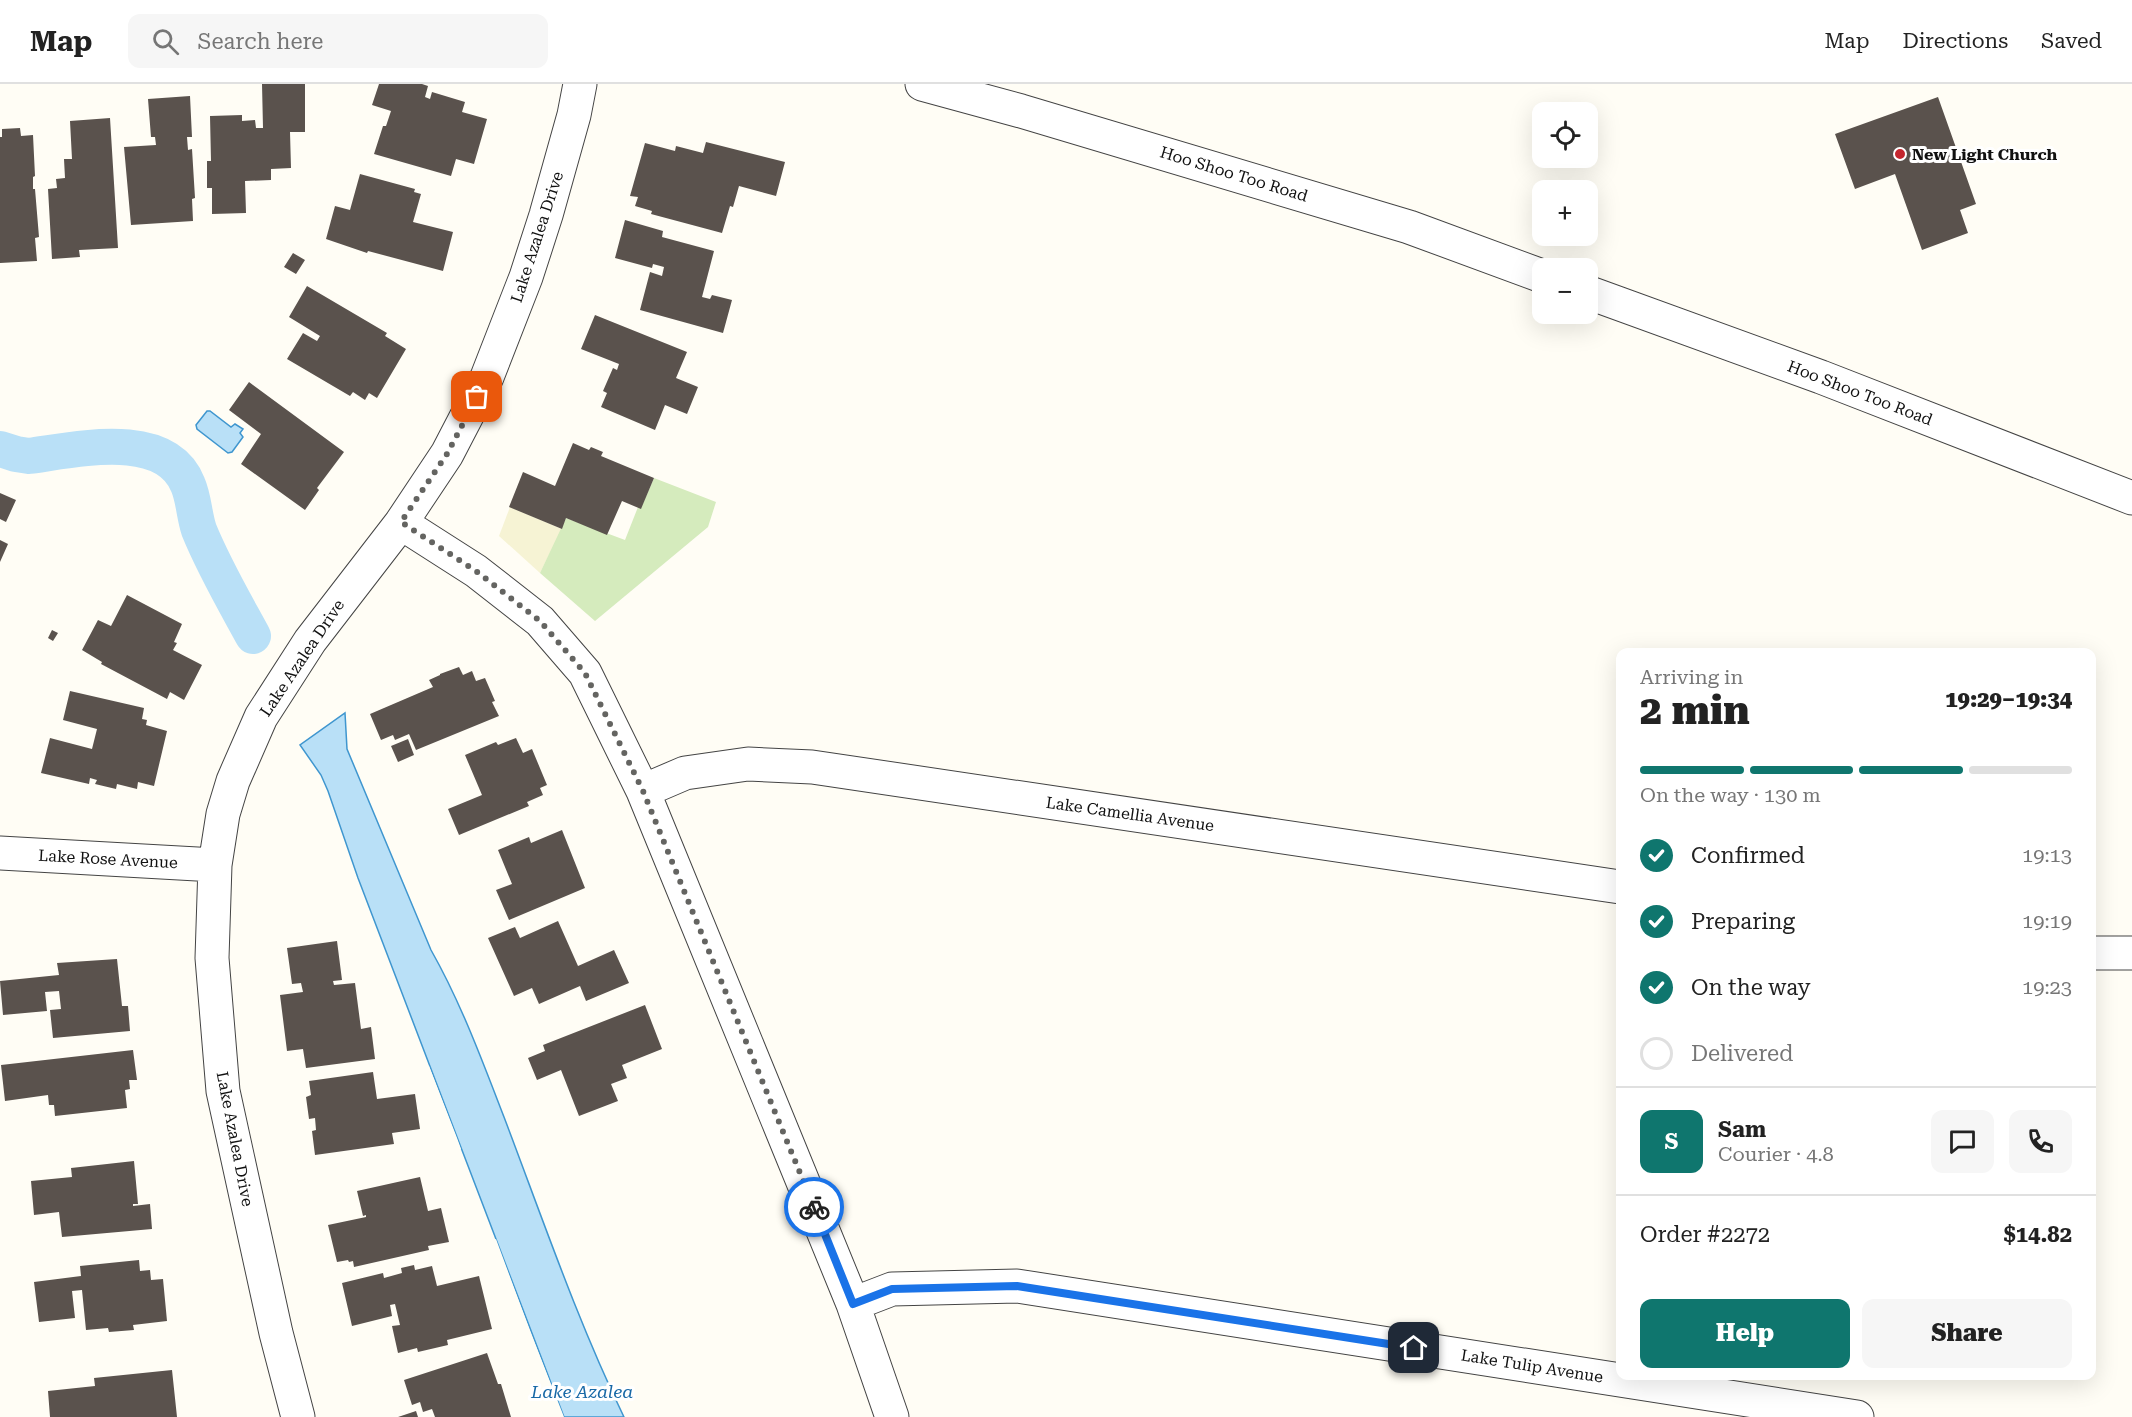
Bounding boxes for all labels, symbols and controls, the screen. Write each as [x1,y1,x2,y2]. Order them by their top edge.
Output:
search box [128,14,548,68]
text: Map [30,25,92,58]
icon: search [149,25,182,58]
text: Search here [197,29,323,54]
text: Map [1825,29,1869,53]
text: Directions [1902,29,2008,53]
text: Saved [2041,29,2102,53]
map controls [1532,102,1598,324]
button: locate [1532,102,1598,168]
street label: Hoo Shoo Too Road [1158,142,1310,206]
place label: New Light Church [1912,145,2058,164]
marker: New Light Church [1893,147,1907,161]
street label: Lake Azalea Drive [507,169,567,305]
button: + [1532,180,1598,246]
button: − [1532,258,1598,324]
street label: Hoo Shoo Too Road [1785,357,1935,429]
pin [451,371,502,422]
icon: bag [460,380,493,413]
street label: Lake Azalea Drive [256,596,348,720]
text: Arriving in [1640,665,1743,689]
text: 19:29–19:34 [1945,687,2072,712]
text: 2 min [1640,688,1750,734]
text: On the way · 130 m [1640,783,1821,807]
street label: Lake Camellia Avenue [1045,793,1216,835]
icon: check [1640,839,1673,872]
text: Confirmed [1691,843,1805,868]
text: 19:13 [2022,843,2072,867]
street label: Lake Rose Avenue [38,846,178,872]
icon: check [1640,905,1673,938]
text: Preparing [1691,909,1795,934]
text: 19:19 [2022,909,2072,933]
icon: check [1640,971,1673,1004]
text: On the way [1691,975,1811,1000]
text: 19:23 [2022,975,2072,999]
text: Delivered [1691,1041,1793,1066]
street label: Lake Azalea Drive [213,1070,257,1208]
button: chat [1931,1110,1994,1173]
button: phone [2009,1110,2072,1173]
text: Sam [1718,1117,1766,1142]
text: S [1665,1129,1678,1154]
text: Courier · 4.8 [1718,1142,1834,1166]
courier [784,1177,844,1237]
icon: bike [798,1191,831,1224]
text: Order #2272 [1640,1222,1770,1247]
text: $14.82 [2003,1222,2072,1247]
button: Help [1640,1299,1850,1368]
button: Share [1862,1299,2072,1368]
pin [1388,1322,1439,1373]
icon: home [1397,1331,1430,1364]
street label: Lake Tulip Avenue [1460,1345,1605,1387]
water label: Lake Azalea [530,1381,633,1402]

